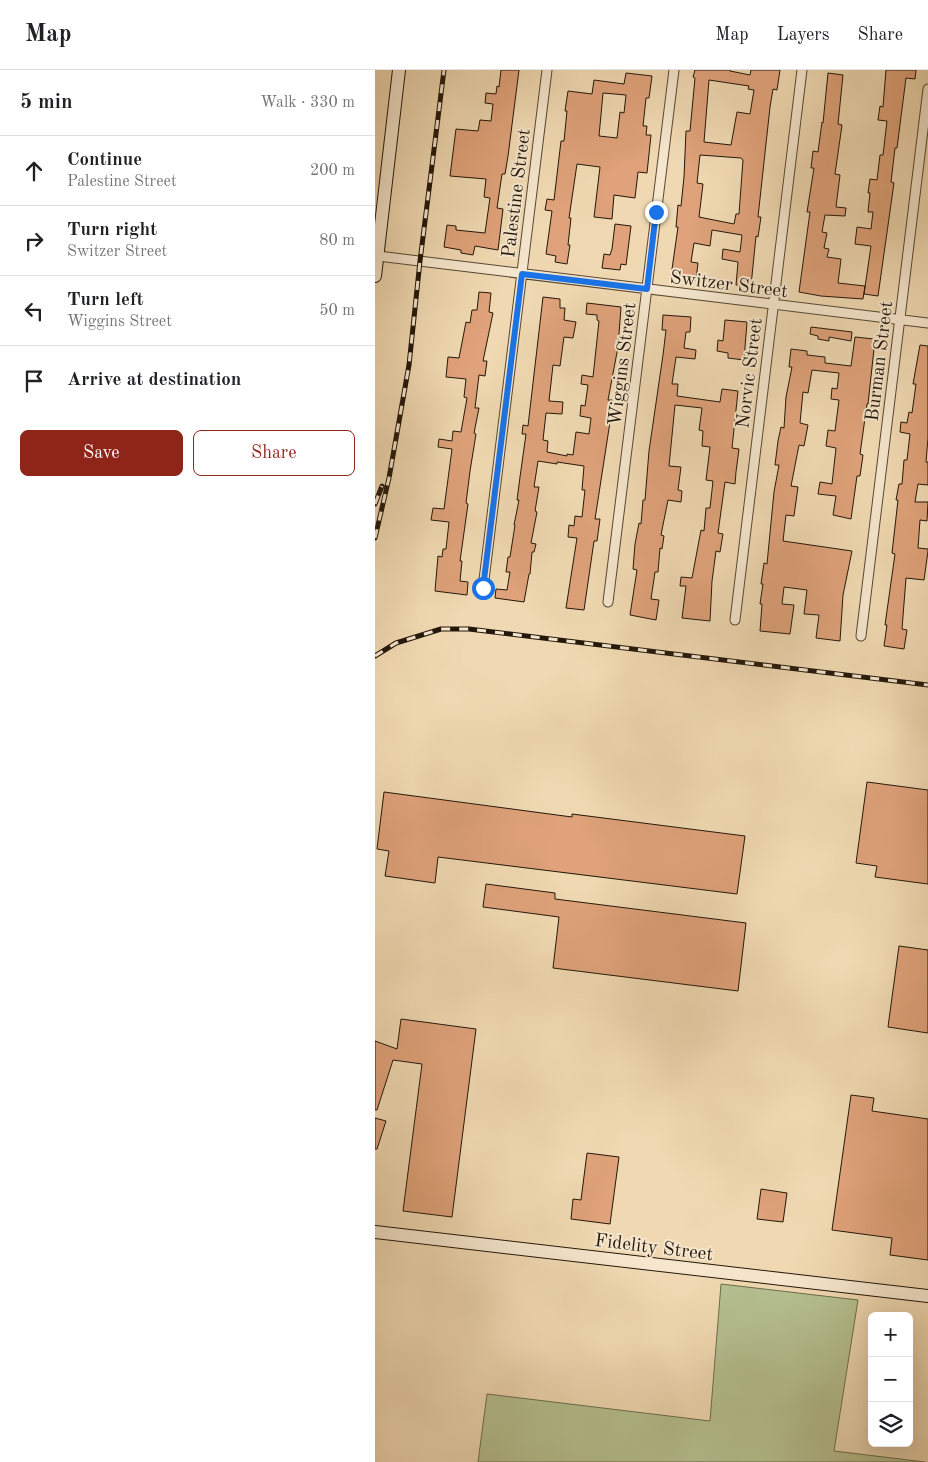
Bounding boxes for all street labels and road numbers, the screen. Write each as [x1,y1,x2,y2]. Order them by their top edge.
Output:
street label: Palestine Street [500,128,535,259]
street label: Switzer Street [669,269,789,302]
street label: Burman Street [864,300,897,423]
street label: Wiggins Street [606,301,640,427]
street label: Norvic Street [734,317,767,430]
street label: Fidelity Street [593,1232,714,1265]

